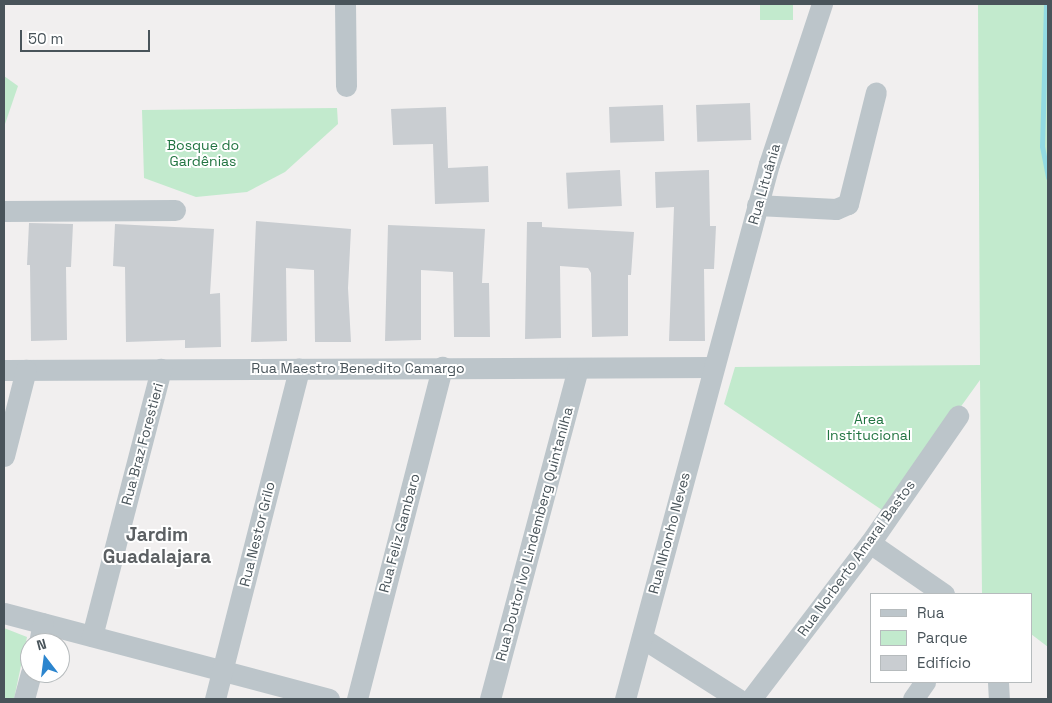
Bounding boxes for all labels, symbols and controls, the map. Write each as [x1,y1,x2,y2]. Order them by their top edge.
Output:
scale bar [22,20,152,52]
text: 50 m [28,29,63,48]
park label: Bosque do Gardênias [167,137,239,170]
street label: Rua Lituânia [744,142,784,226]
street label: Rua Maestro Benedito Camargo [251,360,465,376]
street label: Rua Braz Forestieri [118,381,166,507]
street label: Rua Doutor Ivo Lindemberg Quintanilha [492,405,576,663]
park label: Área Institucional [827,411,911,444]
street label: Rua Nhonho Neves [645,470,693,596]
street label: Rua Feliz Gambaro [375,472,423,594]
street label: Rua Norberto Amaral Bastos [794,477,918,639]
street label: Rua Nestor Grilo [236,480,278,588]
district label: Jardim Guadalajara [103,524,211,568]
legend [870,593,1032,683]
text: Rua [917,603,944,622]
text: Parque [917,628,968,647]
north arrow [20,633,70,683]
text: N [35,635,48,654]
text: Edifício [917,653,971,672]

